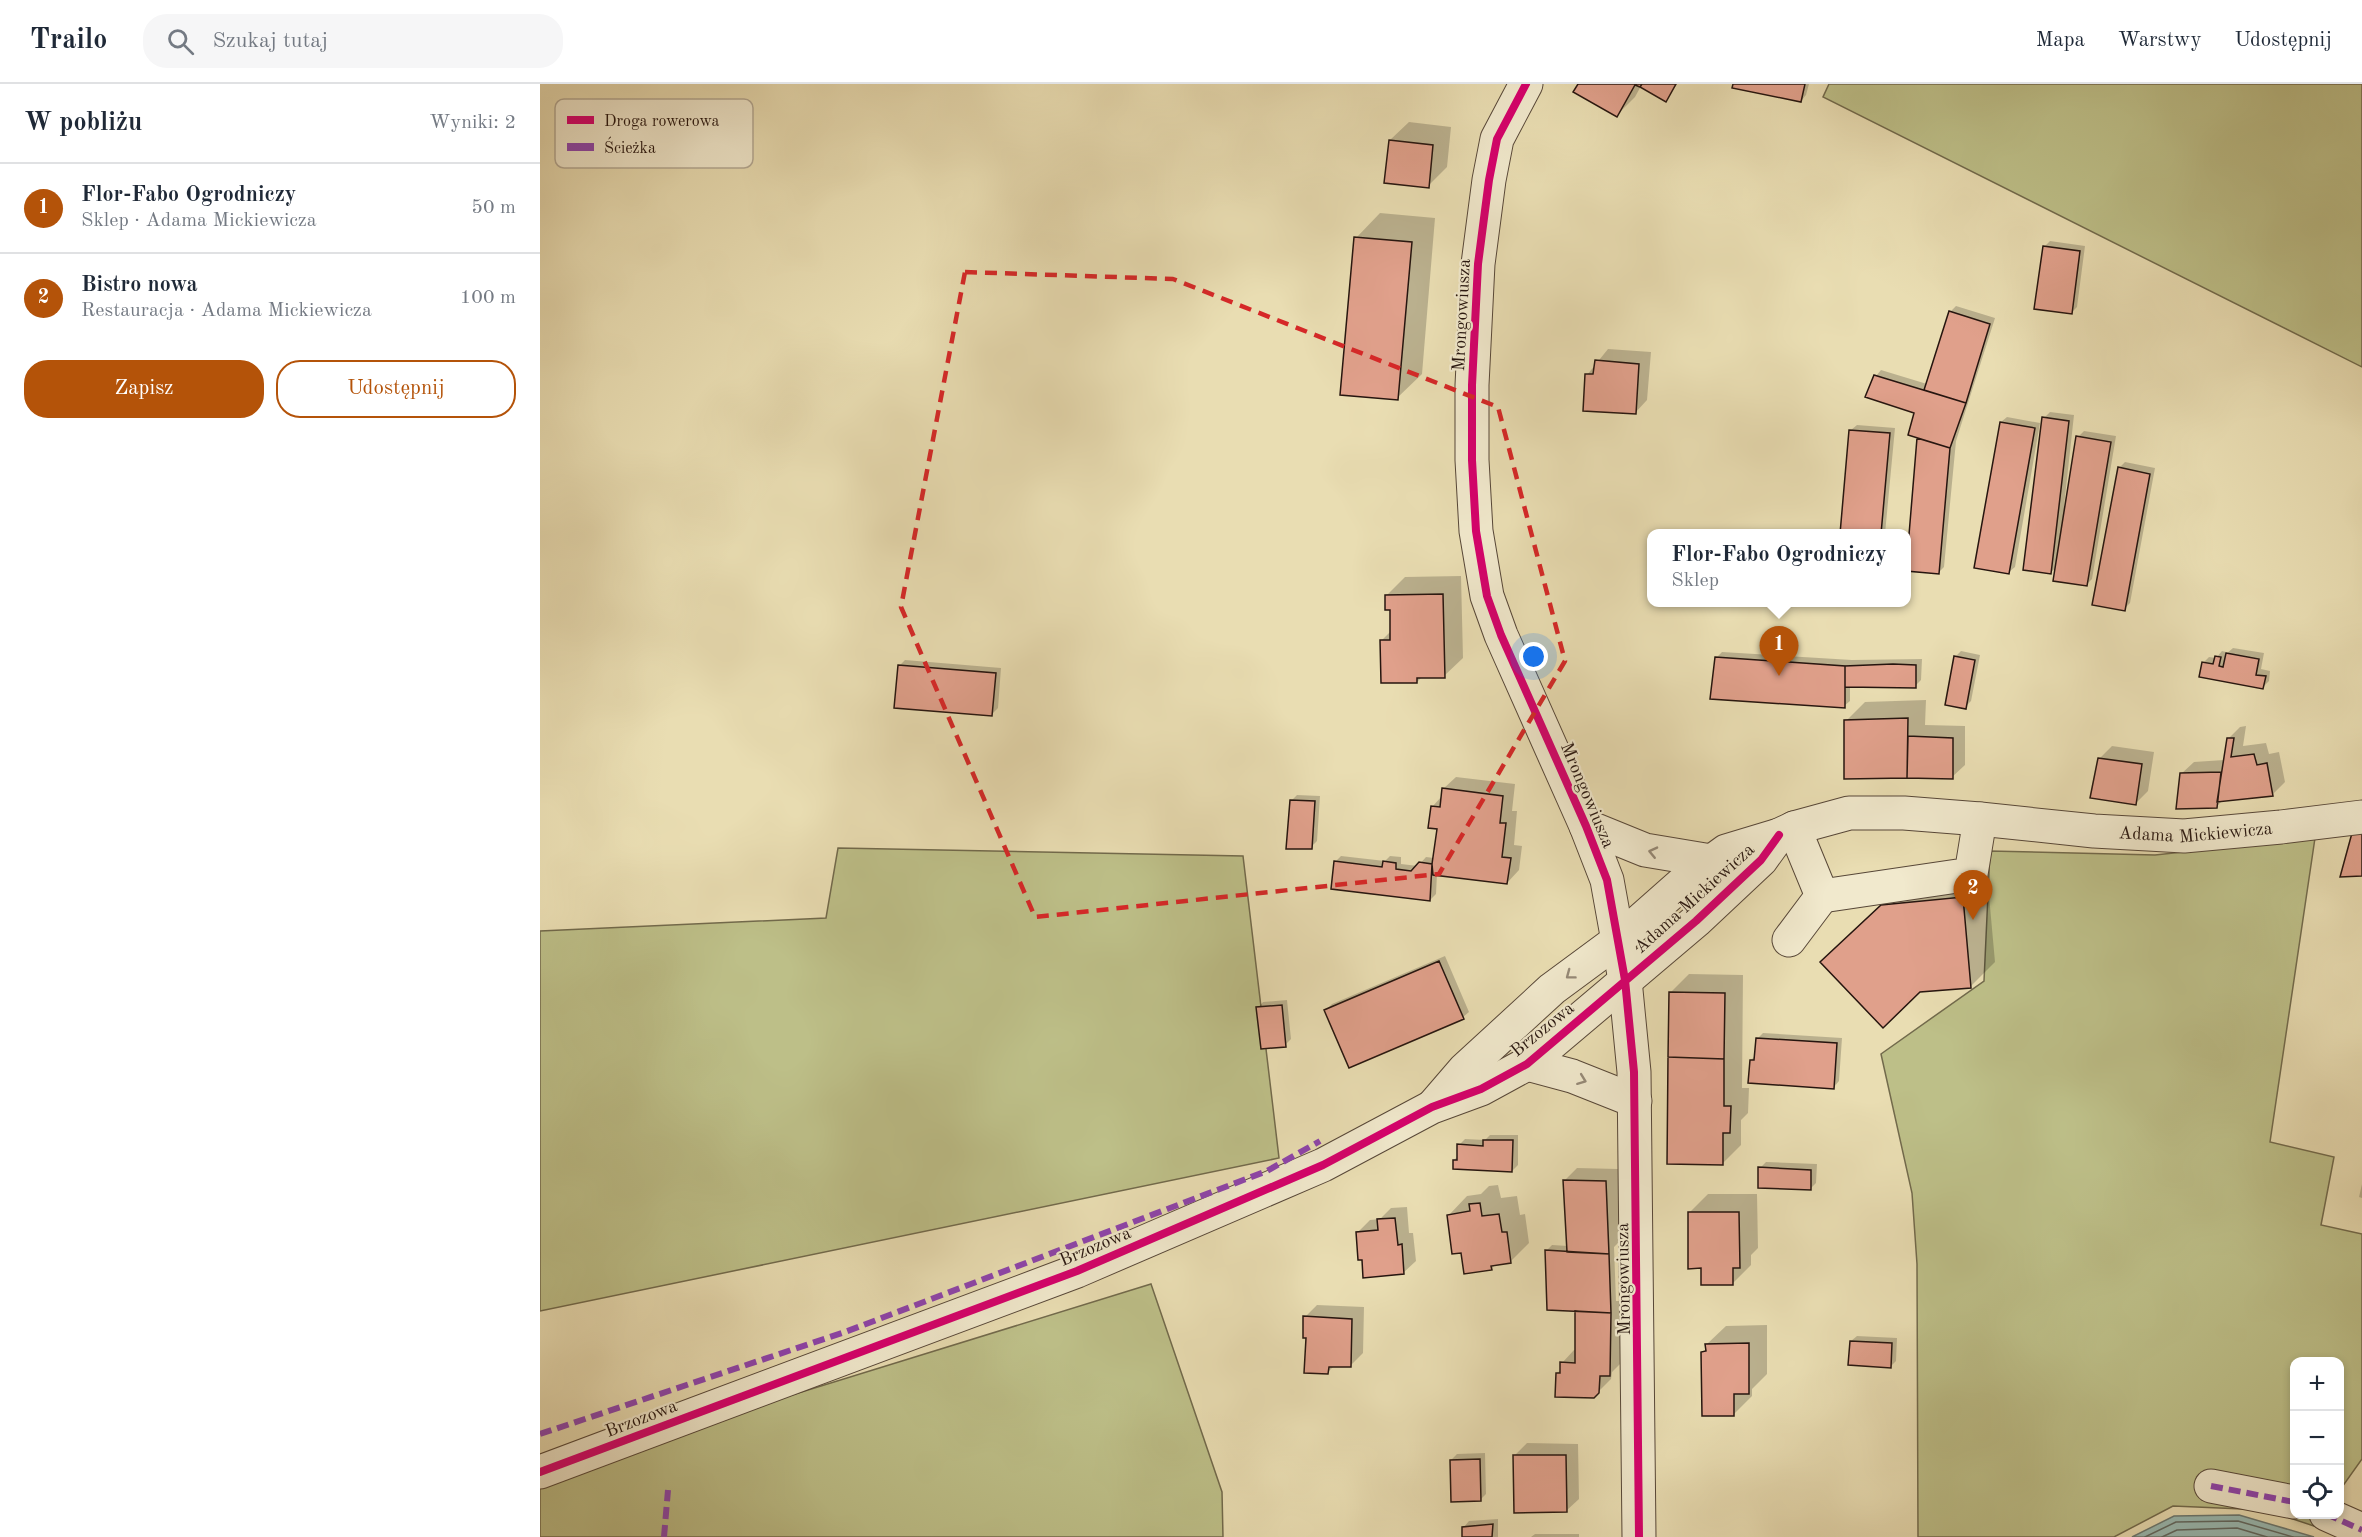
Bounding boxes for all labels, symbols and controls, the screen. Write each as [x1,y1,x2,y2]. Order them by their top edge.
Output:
search box [143,14,563,68]
icon: search [164,25,197,58]
text: Trailo [30,27,107,55]
text: Szukaj tutaj [212,30,328,52]
text: Mapa [2036,30,2085,51]
text: Warstwy [2118,30,2202,51]
text: Udostępnij [2235,30,2332,51]
legend [555,99,753,168]
text: W pobliżu [24,110,142,136]
text: Wyniki: 2 [429,113,516,133]
text: Droga rowerowa [604,114,719,130]
text: Ścieżka [604,136,656,157]
text: Flor-Fabo Ogrodniczy [81,184,296,206]
text: 1 [38,198,49,218]
text: 50 m [471,198,516,218]
text: Sklep · Adama Mickiewicza [81,211,317,231]
street label: Mrongowiusza [1450,258,1474,372]
text: Bistro nowa [81,274,198,296]
text: 2 [38,288,49,308]
text: 100 m [460,288,516,308]
text: Restauracja · Adama Mickiewicza [81,301,372,321]
button: Zapisz [24,360,264,418]
button: Udostępnij [276,360,516,418]
popup [1647,529,1911,607]
text: Flor-Fabo Ogrodniczy [1671,544,1887,566]
text: Sklep [1671,571,1719,591]
pin: 1 [1760,626,1798,676]
your location [1519,642,1548,671]
street label: Mrongowiusza [1557,740,1617,851]
street label: Adama Mickiewicza [2118,820,2273,846]
street label: Adama Mickiewicza [1631,840,1758,957]
one-way arrow [1648,846,1658,859]
pin: 2 [1954,870,1992,920]
one-way arrow [1565,968,1576,979]
street label: Brzozowa [1508,999,1578,1061]
one-way arrow [1576,1072,1587,1085]
street label: Mrongowiusza [1614,1222,1634,1335]
street label: Brzozowa [1057,1224,1134,1270]
map controls [2290,1357,2344,1519]
button: + [2290,1357,2344,1411]
street label: Brzozowa [603,1397,680,1441]
button: − [2290,1411,2344,1465]
button: locate [2290,1465,2344,1519]

